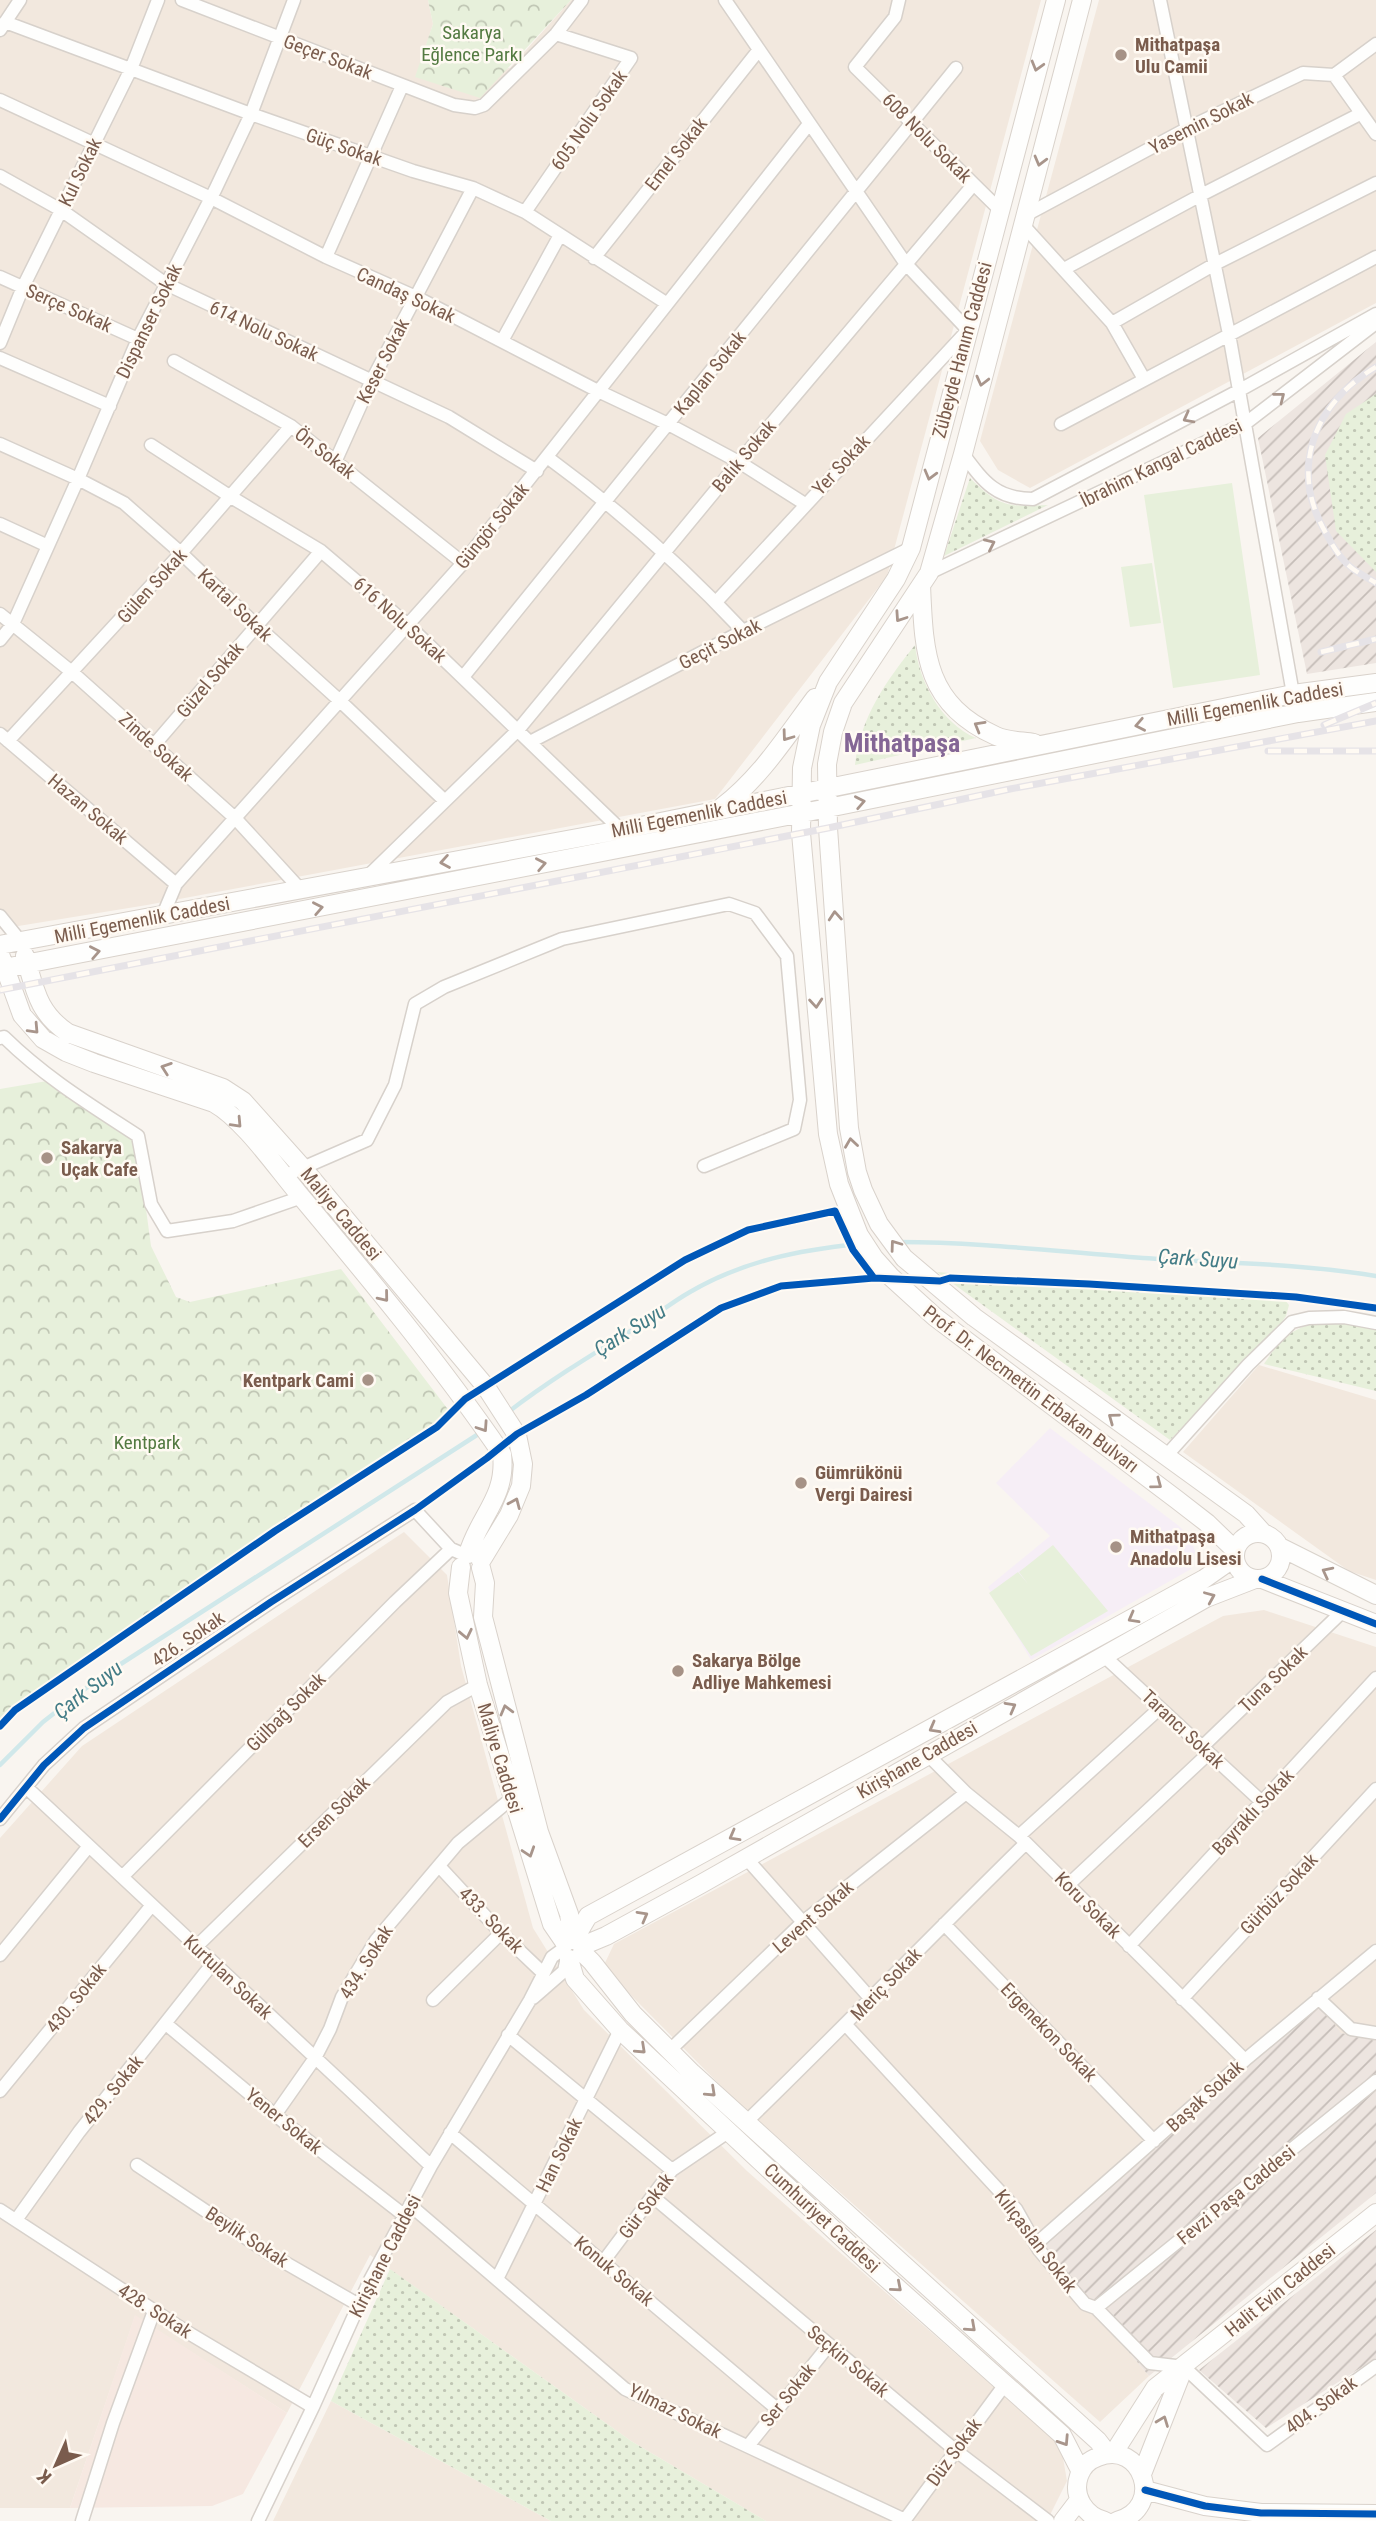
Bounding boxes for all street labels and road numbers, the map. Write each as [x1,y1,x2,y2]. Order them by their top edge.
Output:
street label: Geçer Sokak [280,29,376,85]
street label: 605 Nolu Sokak [546,65,632,175]
street label: Yasemin Sokak [1145,87,1257,159]
street label: 608 Nolu Sokak [877,88,977,188]
street label: Emel Sokak [640,112,712,195]
street label: Güç Sokak [303,123,386,171]
street label: Kul Sokak [54,133,107,210]
street label: Dispanser Sokak [111,259,187,382]
street label: Zübeyde Hanım Caddesi [927,259,997,441]
street label: Candaş Sokak [353,262,459,328]
street label: Serçe Sokak [22,279,116,337]
street label: 614 Nolu Sokak [206,296,322,366]
street label: Keser Sokak [352,314,414,407]
street label: Kaplan Sokak [669,326,751,420]
street label: İbrahim Kangal Caddesi [1076,414,1246,512]
street label: Balık Sokak [707,415,781,497]
street label: Ön Sokak [290,422,360,484]
street label: Yer Sokak [807,430,875,500]
street label: Güngör Sokak [450,478,534,574]
street label: Gülen Sokak [112,543,192,628]
street label: Kartal Sokak [193,564,277,646]
street label: 616 Nolu Sokak [349,572,452,668]
street label: Geçit Sokak [675,613,765,674]
street label: Güzel Sokak [172,637,249,723]
street label: Milli Egemenlik Caddesi [1165,677,1345,731]
street label: Zinde Sokak [114,708,198,787]
street label: Hazan Sokak [43,769,133,849]
street label: Milli Egemenlik Caddesi [609,786,789,842]
street label: Milli Egemenlik Caddesi [52,892,232,948]
street label: Maliye Caddesi [296,1163,386,1265]
street label: Prof. Dr. Necmettin Erbakan Bulvarı [919,1300,1143,1478]
street label: 426. Sokak [147,1606,229,1672]
street label: Tuna Sokak [1234,1640,1312,1717]
street label: Gülbağ Sokak [242,1667,331,1756]
street label: Tarancı Sokak [1137,1685,1230,1773]
street label: Maliye Caddesi [472,1700,528,1816]
street label: Kirişhane Caddesi [853,1716,981,1804]
street label: Bayraklı Sokak [1207,1764,1299,1860]
street label: Ersen Sokak [293,1771,375,1853]
street label: Gürbüz Sokak [1235,1848,1323,1940]
street label: Koru Sokak [1050,1867,1126,1943]
street label: Levent Sokak [768,1875,858,1958]
street label: 433. Sokak [454,1882,528,1958]
street label: 434. Sokak [334,1920,398,2003]
street label: Kurtulan Sokak [179,1930,277,2024]
street label: Meriç Sokak [846,1943,927,2025]
street label: 430. Sokak [41,1958,111,2038]
street label: Ergenekon Sokak [996,1978,1102,2087]
street label: 429. Sokak [78,2050,148,2130]
street label: Başak Sokak [1162,2055,1249,2137]
street label: Yener Sokak [241,2083,327,2159]
street label: Han Sokak [531,2114,587,2196]
street label: Fevzi Paşa Caddesi [1172,2140,1300,2250]
street label: Cumhuriyet Caddesi [759,2158,885,2278]
street label: Gür Sokak [614,2168,678,2243]
street label: Kılıçaslan Sokak [990,2185,1082,2297]
street label: Kirişhane Caddesi [344,2191,426,2321]
street label: Beylik Sokak [201,2202,293,2273]
street label: Konuk Sokak [570,2231,659,2311]
street label: Halit Evin Caddesi [1220,2238,1340,2342]
street label: 428. Sokak [114,2279,196,2344]
street label: Seçkin Sokak [802,2320,894,2402]
street label: Ser Sokak [756,2358,821,2431]
street label: 404. Sokak [1281,2371,1362,2439]
street label: Yılmaz Sokak [625,2379,726,2444]
street label: Düz Sokak [922,2413,987,2490]

